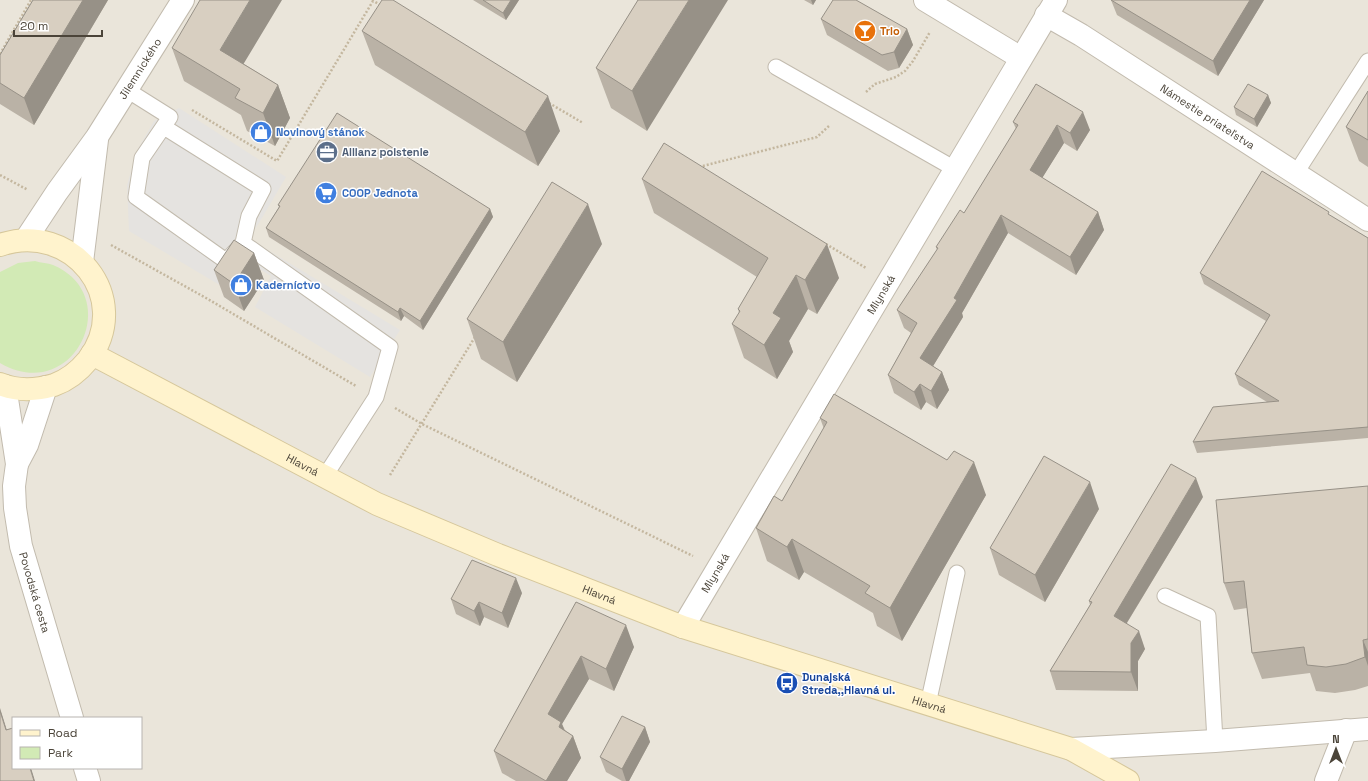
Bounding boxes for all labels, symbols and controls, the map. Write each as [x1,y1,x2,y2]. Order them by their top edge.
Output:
scale bar [14,12,102,38]
text: 20 m [20,18,48,34]
bar icon: Trio [852,18,878,44]
place label: Trio [880,24,900,38]
street label: Jilemnického [115,35,164,102]
street label: Námestie priateľstva [1158,81,1258,153]
shop icon: Novinový stánok [248,119,274,145]
place label: Novinový stánok [276,125,365,139]
office icon: Allianz poistenie [314,139,340,165]
place label: Allianz poistenie [342,145,429,159]
supermarket icon: COOP Jednota [313,180,339,206]
place label: COOP Jednota [342,186,418,200]
street label: Mlynská [864,271,898,317]
shop icon: Kaderníctvo [228,272,254,298]
place label: Kaderníctvo [256,278,321,292]
street label: Hlavná [284,451,322,480]
street label: Povodská cesta [16,550,54,635]
street label: Mlynská [698,550,733,595]
street label: Hlavná [580,582,619,608]
bus stop icon: Dunajská Streda,,Hlavná ul. [774,670,800,696]
place label: Dunajská Streda,,Hlavná ul. [802,670,895,697]
street label: Hlavná [910,692,949,717]
legend [12,717,142,769]
text: Road [48,725,77,741]
north arrow [1316,729,1356,769]
text: N [1332,732,1340,746]
text: Park [48,745,73,761]

